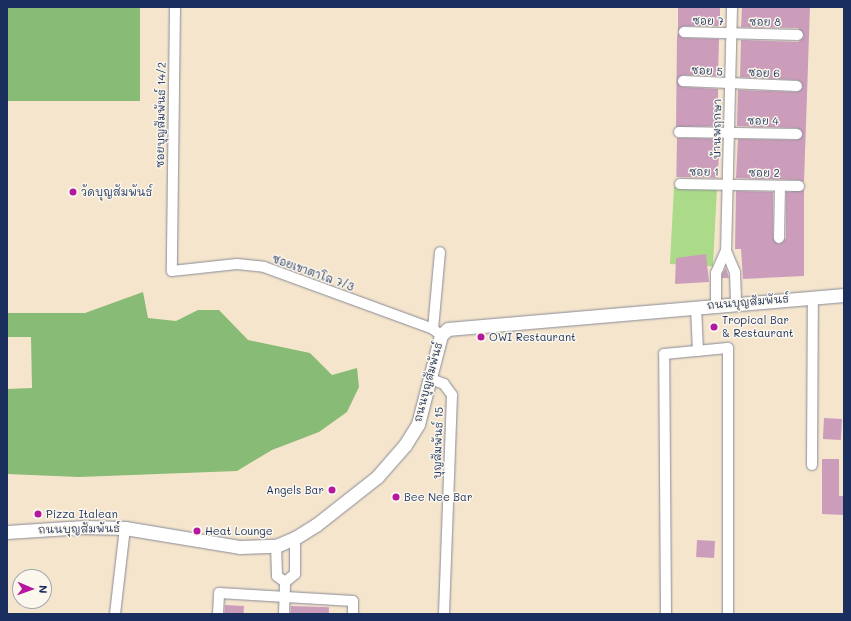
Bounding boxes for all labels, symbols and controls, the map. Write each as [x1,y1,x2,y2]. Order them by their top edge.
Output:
street label: ซอย 7 [692,14,724,28]
street label: ซอย 8 [749,15,781,29]
street label: ซอยบุญสัมพันธ์ 14/2 [153,62,169,168]
street label: ซอย 5 [691,64,723,78]
street label: ซอย 6 [748,66,780,80]
street label: บ้านพฤกษา [710,99,724,159]
street label: ซอย 4 [747,114,779,128]
street label: ซอย 1 [689,165,719,179]
street label: ซอย 2 [748,166,780,180]
place label: วัดบุญสัมพันธ์ [81,185,152,199]
marker: วัดบุญสัมพันธ์ [68,187,78,197]
street label: ซอยเขาตาโล 7/3 [270,252,356,294]
street label: ถนนบุญสัมพันธ์ [706,292,790,312]
place label: Tropical Bar & Restaurant [722,314,794,340]
marker: Tropical Bar & Restaurant [709,322,719,332]
place label: OWI Restaurant [489,330,576,344]
marker: OWI Restaurant [476,332,486,342]
street label: ถนนบุญสัมพันธ์ [411,341,445,423]
street label: บุญสัมพันธ์ 15 [430,407,446,479]
place label: Angels Bar [266,483,324,497]
marker: Angels Bar [327,485,337,495]
place label: Bee Nee Bar [404,490,472,504]
marker: Bee Nee Bar [391,492,401,502]
place label: Pizza Italean [46,507,118,521]
marker: Pizza Italean [33,509,43,519]
street label: ถนนบุญสัมพันธ์ [38,522,120,536]
place label: Heat Lounge [205,524,272,538]
marker: Heat Lounge [192,526,202,536]
north arrow [12,569,52,609]
text: N [36,585,51,594]

